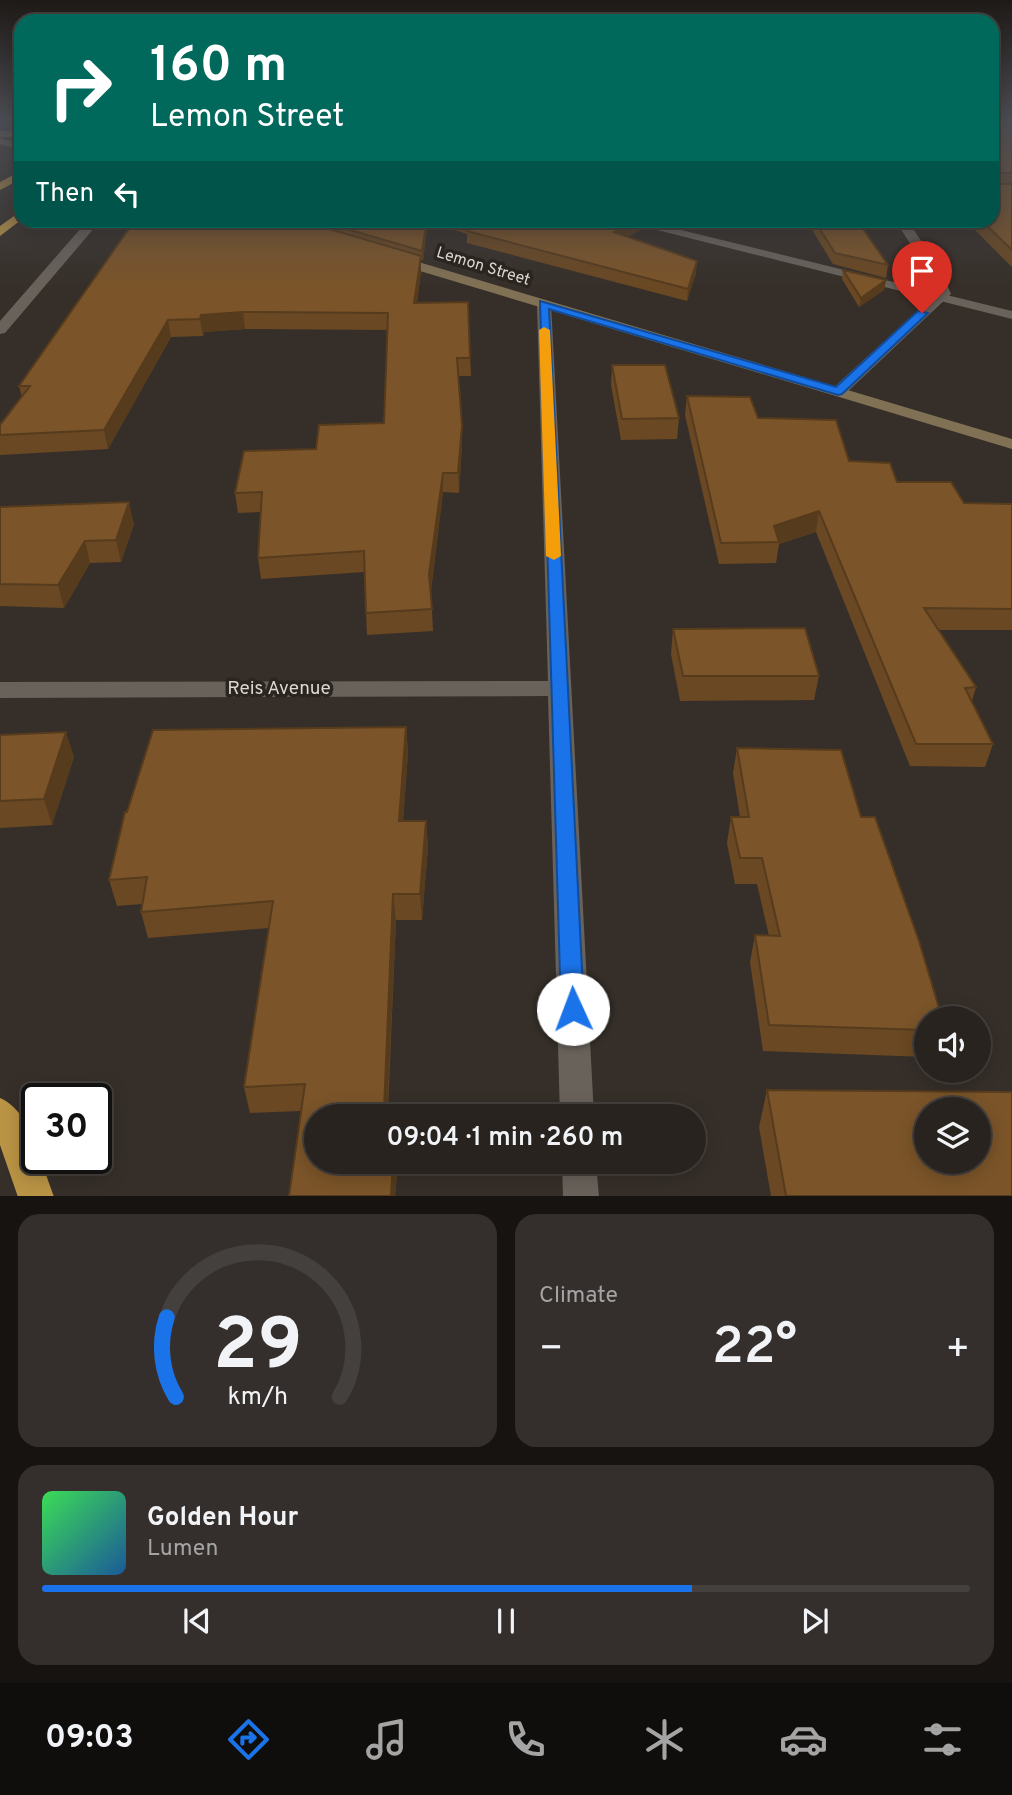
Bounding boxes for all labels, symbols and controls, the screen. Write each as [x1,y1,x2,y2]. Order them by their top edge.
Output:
text: 160 m [150,37,287,99]
icon: right [35,42,126,133]
text: Lemon Street [150,98,344,138]
icon: left [108,175,146,213]
text: Then [35,178,94,211]
pin [892,241,952,313]
street label: Lemon Street [434,243,532,291]
icon: arrive [903,252,941,290]
street label: Reis Avenue [227,677,331,701]
position arrow [536,972,610,1046]
map controls [914,1006,991,1174]
button: sound [914,1006,991,1083]
speed limit sign: 30 [21,1083,112,1174]
button: layers [914,1097,991,1174]
text: 09:04 · 1 min · 260 m [387,1122,623,1155]
text: Climate [539,1282,618,1311]
text: 29 [213,1303,302,1395]
text: 22° [712,1316,797,1382]
text: − [539,1326,564,1375]
text: + [945,1326,970,1375]
text: km/h [227,1381,288,1413]
text: Golden Hour [147,1502,298,1535]
text: Lumen [147,1535,218,1564]
icon: previous [178,1602,216,1640]
icon: pause [487,1602,525,1640]
icon: next [796,1602,834,1640]
icon: directions [224,1715,273,1764]
icon: music [362,1715,411,1764]
icon: phone [501,1715,550,1764]
icon: climate [640,1715,689,1764]
icon: car [779,1715,828,1764]
icon: filters [918,1715,967,1764]
text: 09:03 [45,1719,134,1759]

